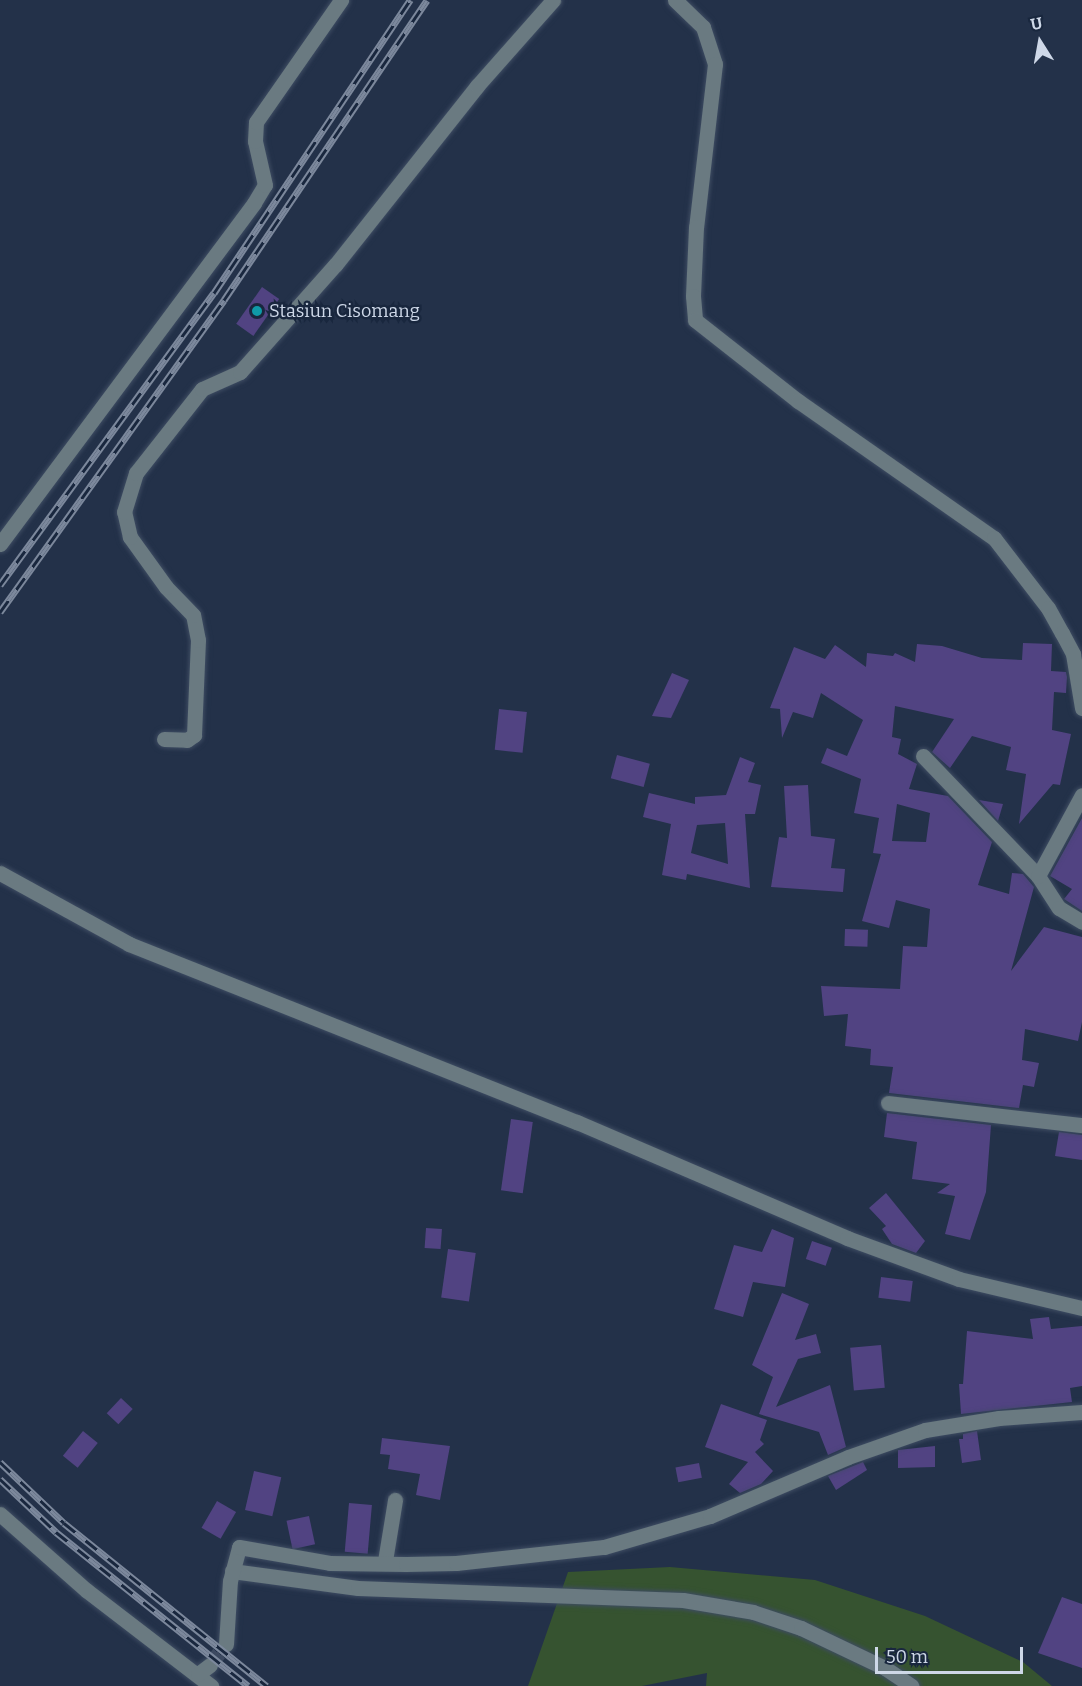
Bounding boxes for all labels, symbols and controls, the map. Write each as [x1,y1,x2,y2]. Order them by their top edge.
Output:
north arrow [1010,12,1070,72]
text: U [1029,13,1044,34]
place label: Stasiun Cisomang [269,300,420,322]
marker: Stasiun Cisomang [250,304,264,318]
scale bar [878,1635,1026,1673]
text: 50 m [886,1646,928,1668]

